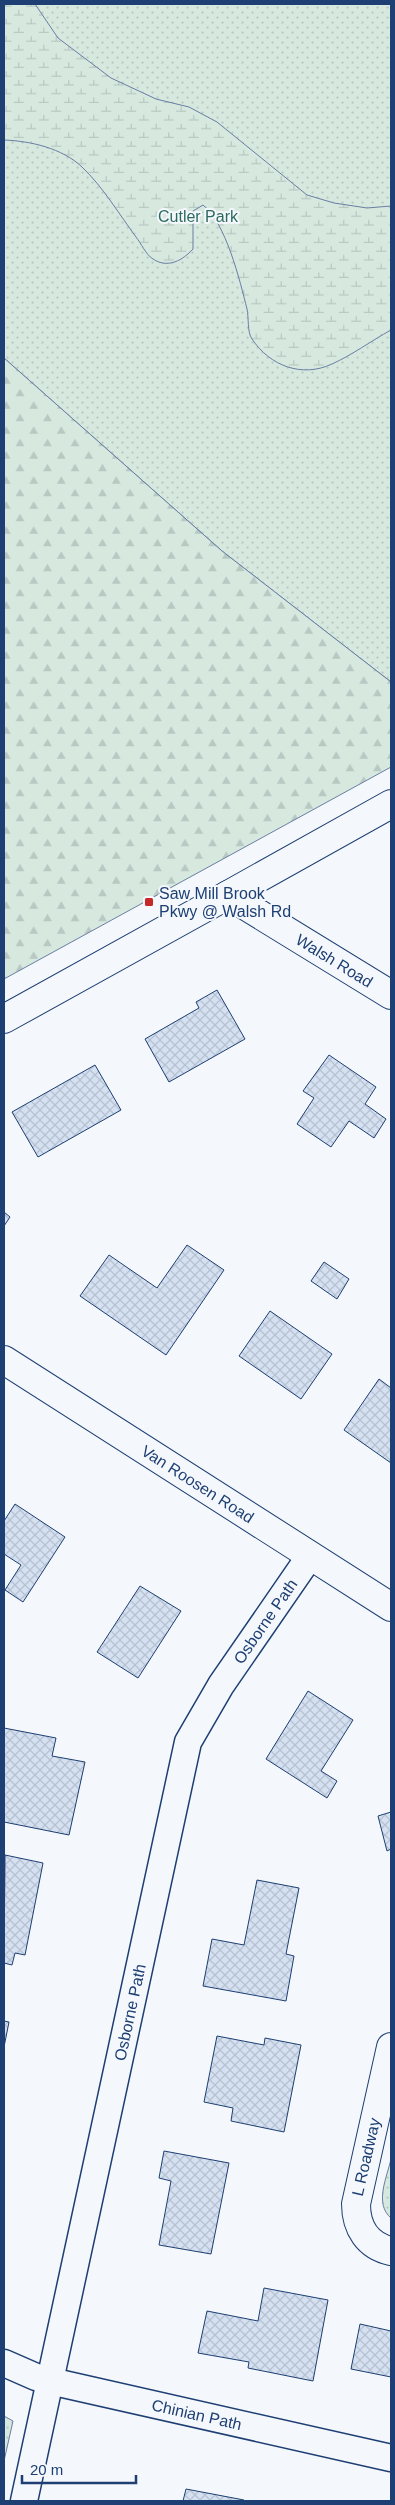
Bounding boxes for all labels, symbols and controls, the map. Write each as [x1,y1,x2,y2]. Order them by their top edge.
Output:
park label: Cutler Park [158,208,239,225]
place label: Saw Mill Brook Pkwy @ Walsh Rd [159,885,291,920]
marker: Saw Mill Brook Pkwy @ Walsh Rd [143,896,155,908]
street label: Walsh Road [293,930,376,990]
street label: Van Roosen Road [139,1442,257,1526]
street label: Osborne Path [230,1576,300,1667]
street label: Osborne Path [111,1962,148,2062]
street label: L Roadway [349,2116,383,2198]
street label: Chinian Path [150,2396,243,2433]
scale bar [22,2452,136,2484]
text: 20 m [30,2461,63,2478]

